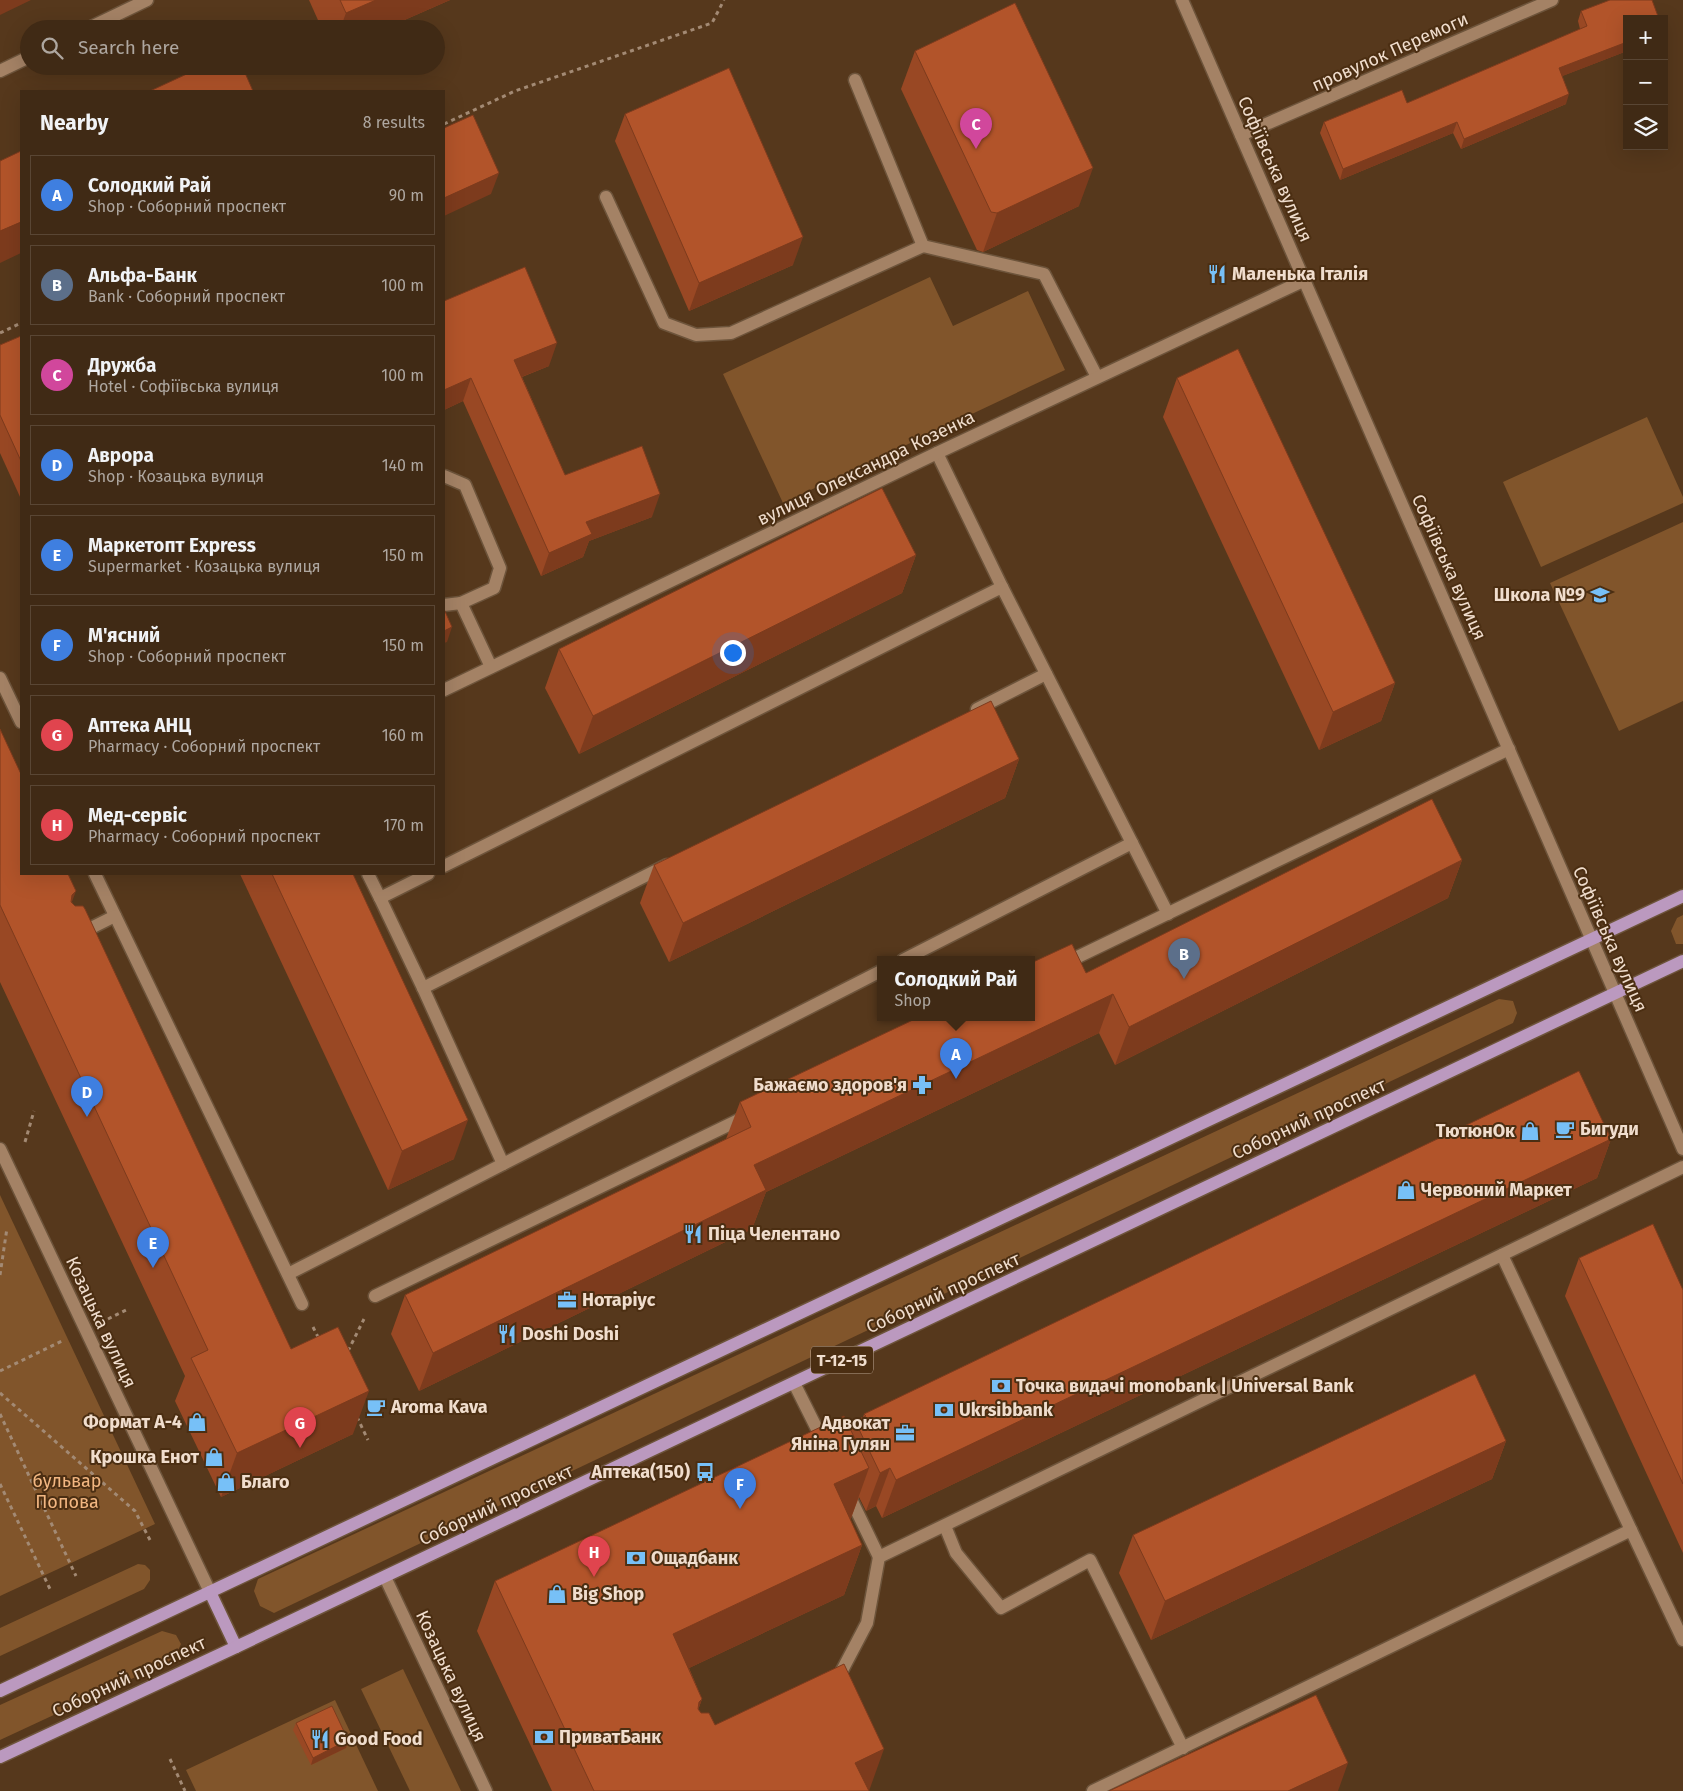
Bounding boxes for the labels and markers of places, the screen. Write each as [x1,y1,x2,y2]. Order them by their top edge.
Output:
pin: C [960,108,992,149]
restaurant icon: Маленька Італія [1206,263,1228,285]
place label: Маленька Італія [1232,263,1368,285]
place label: Школа №9 [1494,584,1585,606]
school or university icon: Школа №9 [1589,584,1611,606]
pin: B [1168,938,1200,979]
pin: A [940,1038,972,1079]
place label: Бажаємо здоров'я [753,1074,907,1096]
pharmacy icon: Бажаємо здоров'я [911,1074,933,1096]
pin: D [71,1076,103,1117]
cafe icon: Бигуди [1554,1118,1576,1140]
place label: Бигуди [1580,1118,1639,1140]
place label: ТютюнОк [1436,1120,1515,1142]
shop icon: ТютюнОк [1519,1120,1541,1142]
shop icon: Червоний Маркет [1395,1179,1417,1201]
place label: Червоний Маркет [1421,1179,1572,1201]
restaurant icon: Піца Челентано [682,1223,704,1245]
place label: Піца Челентано [708,1223,840,1245]
pin: E [137,1227,169,1268]
office icon: Нотаріус [556,1289,578,1311]
place label: Нотаріус [582,1289,656,1311]
restaurant icon: Doshi Doshi [496,1323,518,1345]
place label: Doshi Doshi [522,1323,619,1345]
bank icon: Точка видачі monobank | Universal Bank [990,1375,1012,1397]
place label: Точка видачі monobank | Universal Bank [1016,1375,1355,1397]
cafe icon: Aroma Kava [365,1396,387,1418]
place label: Aroma Kava [390,1396,488,1418]
bank icon: Ukrsibbank [933,1399,955,1421]
place label: Ukrsibbank [959,1399,1054,1421]
pin: G [284,1407,316,1448]
place label: Формат А-4 [83,1411,182,1433]
shop icon: Формат А-4 [186,1411,208,1433]
place label: Адвокат Яніна Гулян [791,1412,890,1455]
office icon: Адвокат Яніна Гулян [894,1422,916,1444]
place label: Крошка Енот [90,1446,199,1468]
shop icon: Крошка Енот [203,1446,225,1468]
place label: Аптека(150) [591,1461,690,1483]
bus stop icon: Аптека(150) [694,1461,716,1483]
pin: F [724,1468,756,1509]
shop icon: Благо [215,1471,237,1493]
place label: Благо [241,1471,290,1493]
pin: H [578,1536,610,1577]
bank icon: Ощадбанк [625,1547,647,1569]
place label: Ощадбанк [651,1547,738,1569]
shop icon: Big Shop [546,1583,568,1605]
place label: Big Shop [572,1583,645,1605]
bank icon: ПриватБанк [533,1726,555,1748]
place label: ПриватБанк [559,1726,661,1748]
restaurant icon: Good Food [309,1728,331,1750]
place label: Good Food [335,1728,423,1750]

